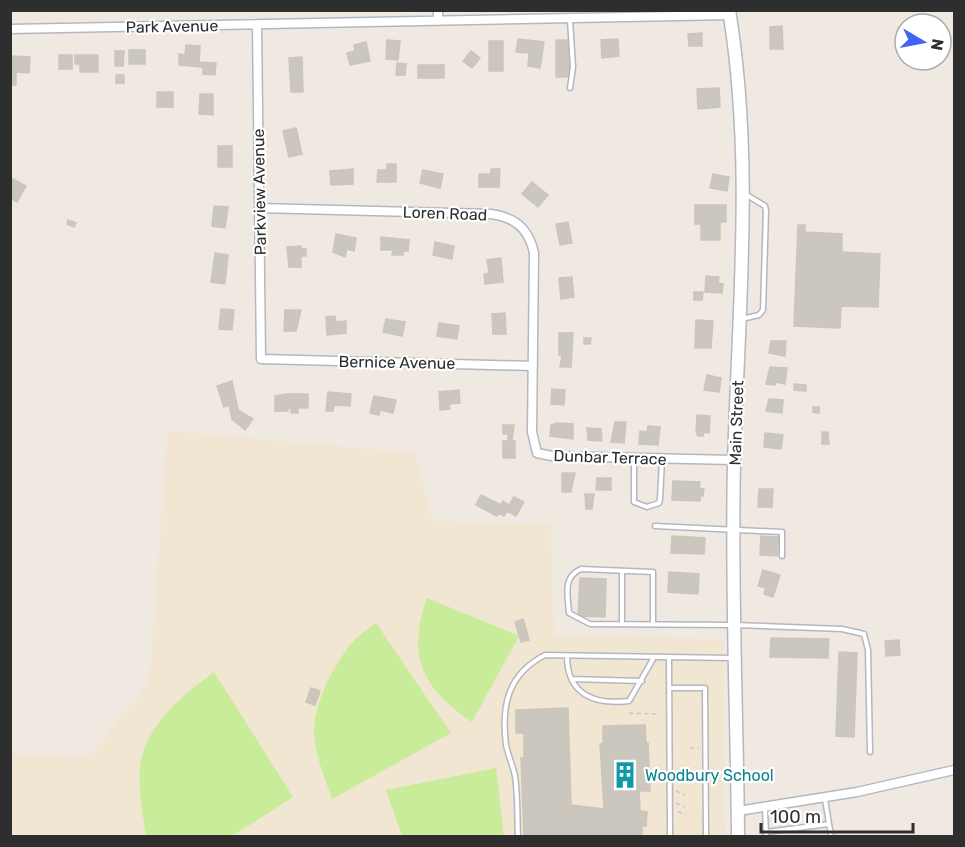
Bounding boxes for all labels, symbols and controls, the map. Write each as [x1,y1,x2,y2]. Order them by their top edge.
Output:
north arrow [893,12,953,72]
street label: Park Avenue [126,16,219,37]
text: N [927,37,948,52]
street label: Parkview Avenue [249,128,270,256]
street label: Loren Road [402,203,488,224]
street label: Bernice Avenue [339,352,455,373]
street label: Main Street [726,380,747,466]
street label: Dunbar Terrace [553,446,667,469]
building icon: Woodbury School [610,760,640,790]
place label: Woodbury School [645,766,774,785]
scale bar [761,796,912,834]
text: 100 m [770,806,821,828]

